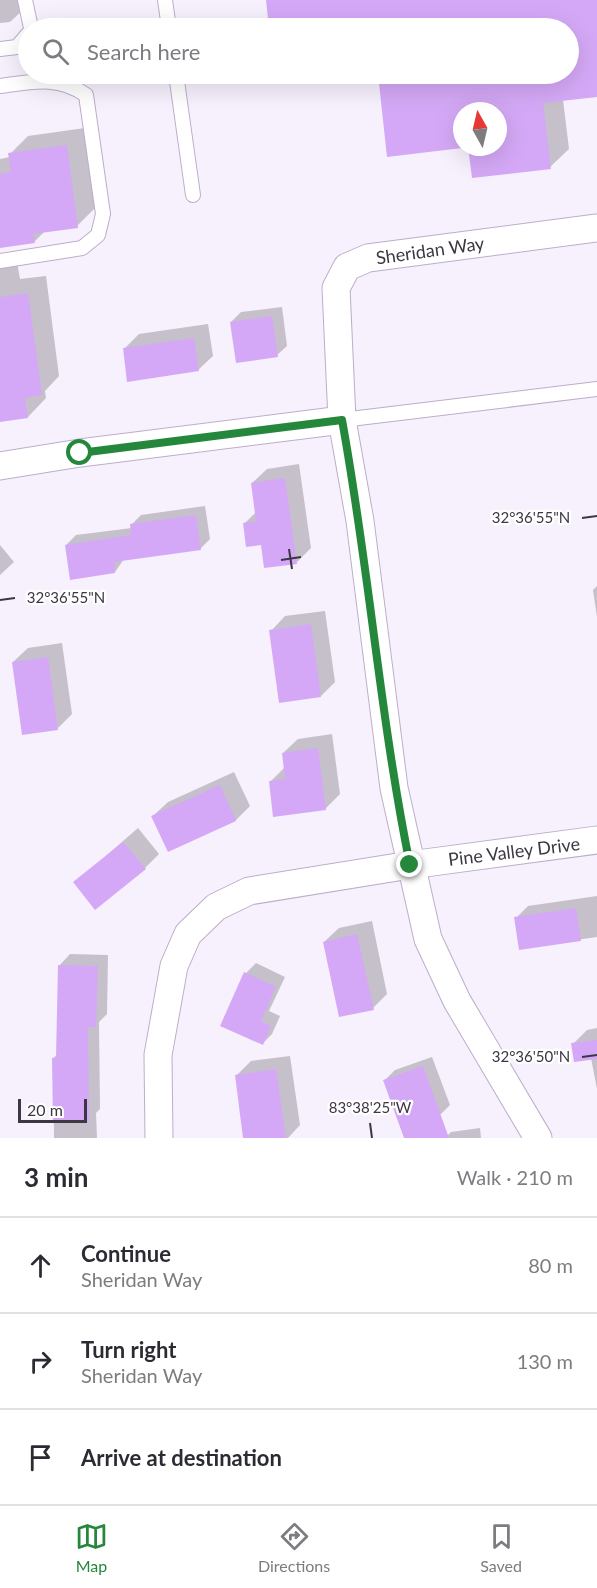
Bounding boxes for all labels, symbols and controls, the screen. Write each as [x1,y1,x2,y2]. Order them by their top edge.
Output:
search box [18,18,579,84]
icon: search [39,35,72,68]
text: Search here [87,38,200,65]
north arrow [453,102,507,156]
street label: Sheridan Way [374,231,486,268]
route start [66,439,92,465]
text: 32°36'55"N [492,508,570,526]
text: 32°36'55"N [27,588,105,606]
street label: Pine Valley Drive [447,832,581,870]
route end [396,851,422,877]
text: 32°36'50"N [492,1047,570,1065]
scale bar [18,1096,87,1124]
text: 83°38'25"W [329,1098,412,1116]
text: 20 m [27,1100,63,1119]
text: 3 min [24,1161,88,1193]
text: Walk · 210 m [457,1165,573,1189]
text: Continue [81,1240,171,1267]
icon: ahead [24,1249,57,1282]
text: 80 m [528,1253,573,1277]
text: Sheridan Way [81,1267,202,1291]
text: Turn right [81,1336,176,1363]
icon: right [24,1345,57,1378]
text: 130 m [517,1349,573,1373]
text: Sheridan Way [81,1363,202,1387]
icon: arrive [24,1441,57,1474]
text: Arrive at destination [81,1444,282,1471]
tab: Map [75,1520,108,1575]
tab: Directions [258,1520,330,1575]
tab: Saved [480,1520,522,1575]

